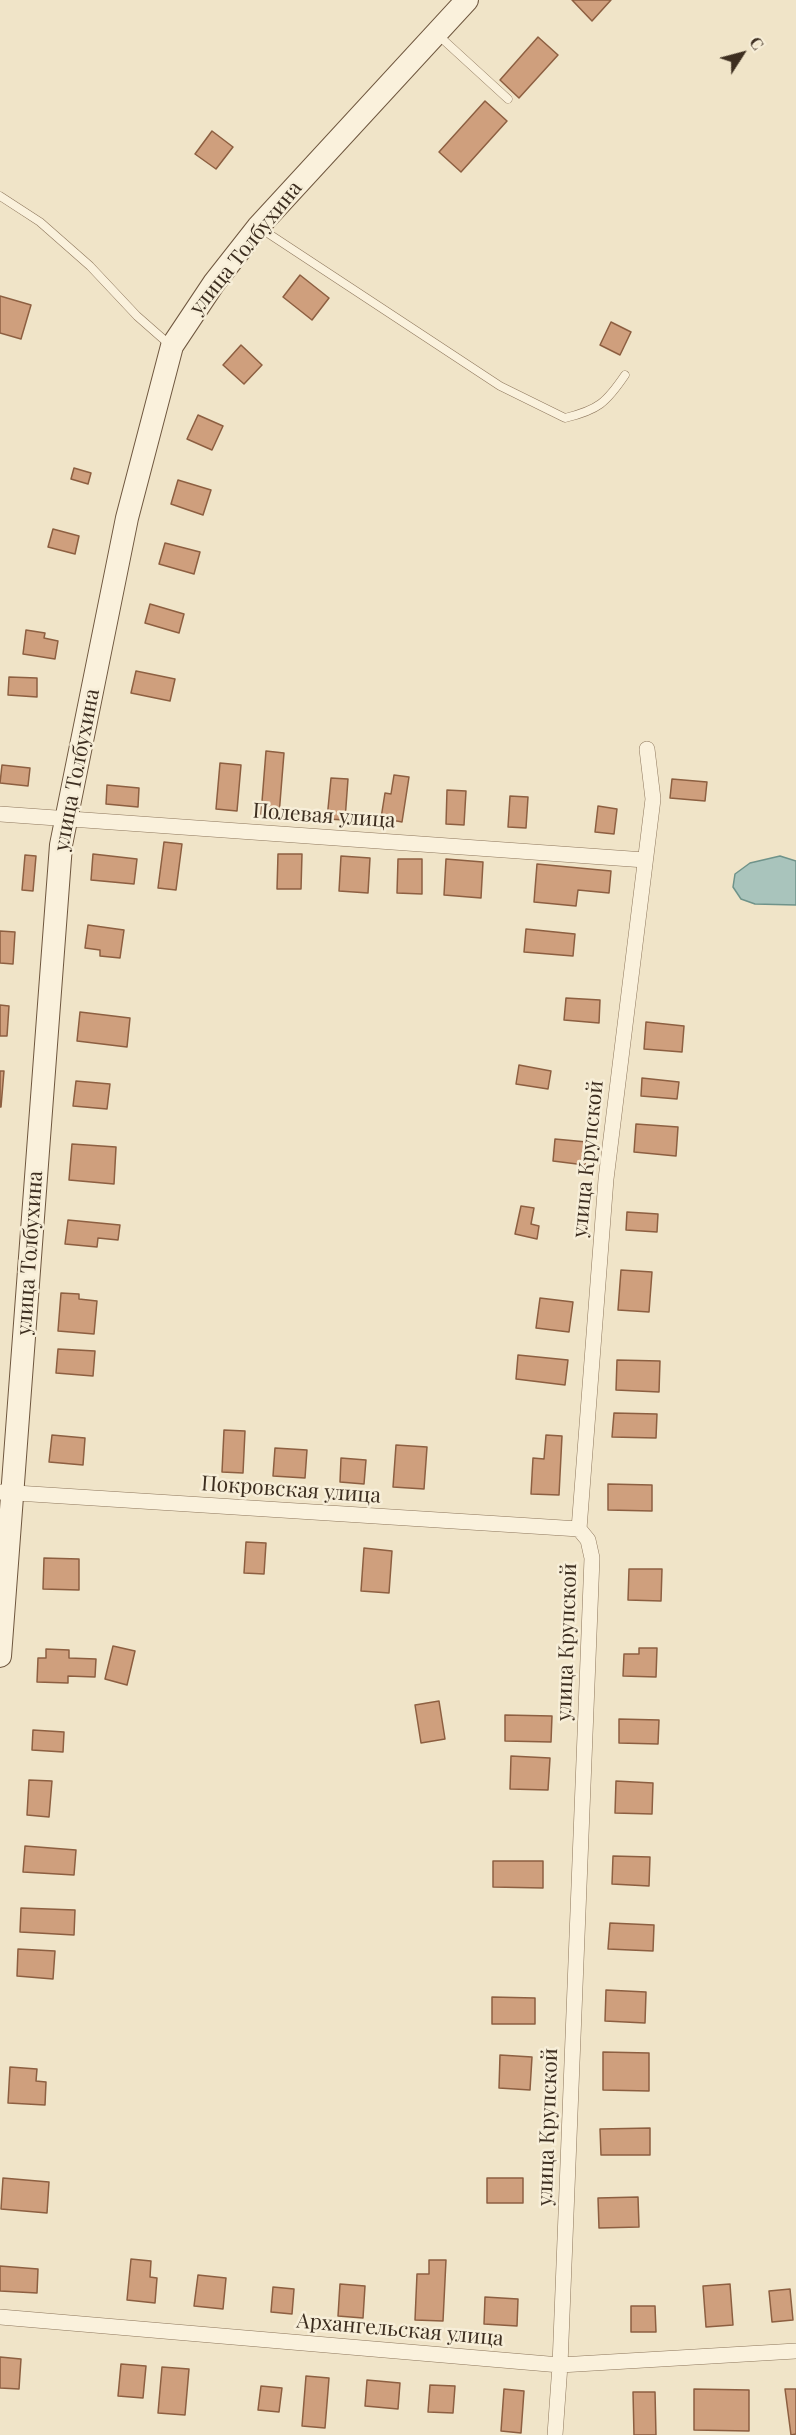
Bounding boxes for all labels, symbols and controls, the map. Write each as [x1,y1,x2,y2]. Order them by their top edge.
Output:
north arrow [712,24,772,84]
text: С [745,32,769,54]
street label: улица Толбухина [184,176,308,320]
street label: улица Толбухина [49,687,105,853]
street label: Полевая улица [252,798,396,834]
street label: улица Крупской [567,1079,609,1239]
street label: улица Толбухина [12,1170,48,1336]
street label: Покровская улица [200,1471,382,1509]
street label: улица Крупской [552,1563,582,1721]
street label: улица Крупской [533,2048,563,2206]
street label: Архангельская улица [295,2308,505,2352]

